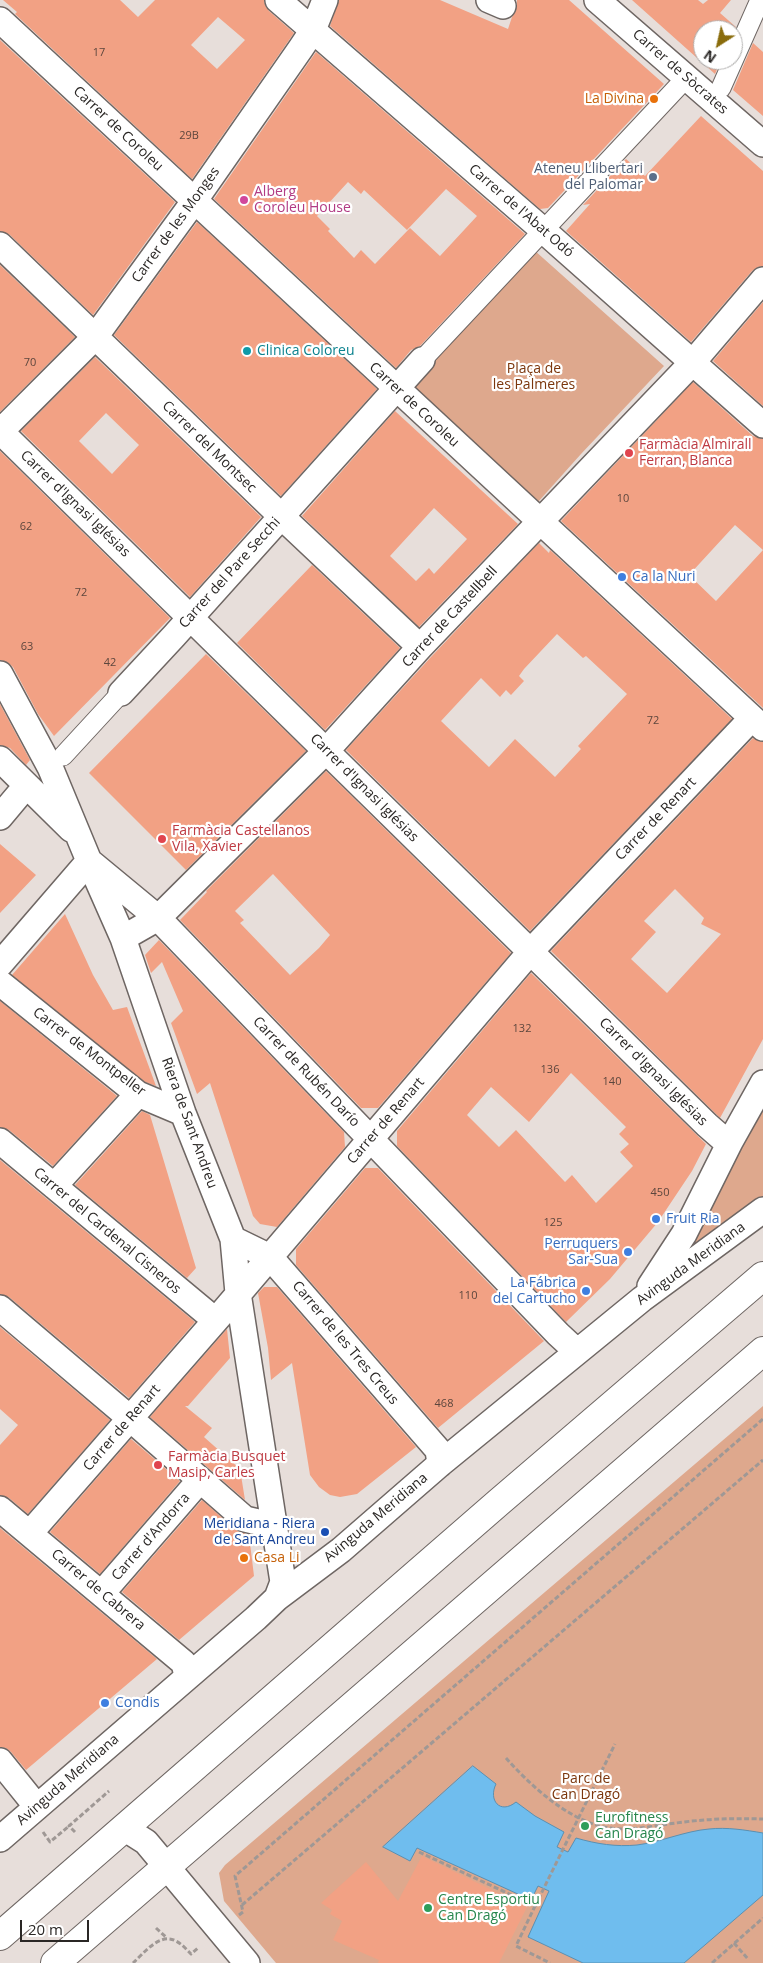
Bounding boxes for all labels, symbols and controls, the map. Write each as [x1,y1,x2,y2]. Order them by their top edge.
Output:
north arrow [693,20,743,70]
street label: Carrer de Sòcrates [629,26,731,118]
house number: 17 [93,46,105,60]
text: N [700,46,720,68]
street label: Carrer de Coroleu [70,83,166,175]
place label: La Divina [585,91,644,107]
marker: La Divina [648,93,660,105]
house number: 29B [179,129,199,143]
street label: Carrer de l'Abat Odó [465,161,577,261]
place label: Ateneu Llibertari del Palomar [534,161,643,193]
street label: Carrer de les Monges [128,164,224,286]
marker: Ateneu Llibertari del Palomar [647,171,659,183]
place label: Alberg Coroleu House [254,184,351,216]
marker: Alberg Coroleu House [238,194,250,206]
place label: Clinica Coloreu [257,343,354,359]
marker: Clinica Coloreu [241,345,253,357]
house number: 70 [24,356,36,370]
street label: Carrer de Coroleu [366,359,462,451]
park label: Plaça de les Palmeres [493,361,575,394]
street label: Carrer del Montsec [158,398,260,496]
place label: Farmàcia Almirall Ferran, Blanca [639,437,752,470]
street label: Carrer d'Ignasi Iglésias [17,447,133,561]
marker: Farmàcia Almirall Ferran, Blanca [623,447,635,459]
house number: 10 [617,492,629,506]
street label: Carrer del Pare Secchi [176,514,284,632]
house number: 62 [20,520,32,534]
street label: Carrer de Castellbell [399,563,501,671]
place label: Ca la Nuri [632,569,696,585]
marker: Ca la Nuri [616,571,628,583]
house number: 72 [75,586,87,600]
house number: 63 [21,640,33,654]
house number: 42 [104,656,116,670]
house number: 72 [647,714,659,728]
street label: Carrer d'Ignasi Iglésias [306,730,422,846]
street label: Carrer de Renart [612,774,700,864]
place label: Farmàcia Castellanos Vila, Xavier [172,823,310,856]
marker: Farmàcia Castellanos Vila, Xavier [156,833,168,845]
street label: Carrer de Montpeller [29,1004,149,1100]
street label: Carrer de Rubén Darío [249,1013,363,1131]
street label: Carrer d'Ignasi Iglésias [595,1014,711,1130]
house number: 132 [513,1022,531,1036]
street label: Riera de Sant Andreu [157,1055,221,1191]
house number: 136 [541,1063,559,1077]
street label: Carrer de Renart [344,1074,428,1168]
house number: 140 [603,1075,621,1089]
street label: Carrer del Cardenal Cisneros [30,1164,184,1298]
house number: 450 [651,1186,669,1200]
place label: Fruit Ria [666,1211,720,1227]
marker: Fruit Ria [650,1213,662,1225]
house number: 125 [544,1216,562,1230]
street label: Avinguda Meridiana [633,1219,749,1309]
place label: Perruquers Sar-Sua [544,1236,618,1268]
marker: Perruquers Sar-Sua [622,1246,634,1258]
place label: La Fábrica del Cartucho [493,1275,576,1308]
street label: Carrer de les Tres Creus [288,1278,402,1408]
marker: La Fábrica del Cartucho [580,1285,592,1297]
house number: 110 [459,1289,477,1303]
street label: Carrer de Renart [80,1381,164,1475]
house number: 468 [435,1397,453,1411]
place label: Farmàcia Busquet Masip, Carles [168,1449,285,1481]
marker: Farmàcia Busquet Masip, Carles [152,1459,164,1471]
street label: Avinguda Meridiana [321,1470,431,1566]
street label: Carrer d'Andorra [108,1490,194,1584]
place label: Meridiana - Riera de Sant Andreu [204,1516,315,1548]
marker: Meridiana - Riera de Sant Andreu [319,1526,331,1538]
street label: Carrer de Cabrera [48,1546,148,1634]
place label: Casa Li [254,1550,300,1566]
marker: Casa Li [238,1552,250,1564]
place label: Condis [115,1695,160,1711]
marker: Condis [99,1697,111,1709]
street label: Avinguda Meridiana [13,1731,123,1829]
park label: Parc de Can Dragó [552,1771,620,1804]
place label: Eurofitness Can Dragó [595,1810,669,1842]
marker: Eurofitness Can Dragó [579,1820,591,1832]
place label: Centre Esportiu Can Dragó [438,1892,540,1924]
marker: Centre Esportiu Can Dragó [422,1902,434,1914]
scale bar [22,1910,91,1942]
text: 20 m [28,1919,63,1939]

